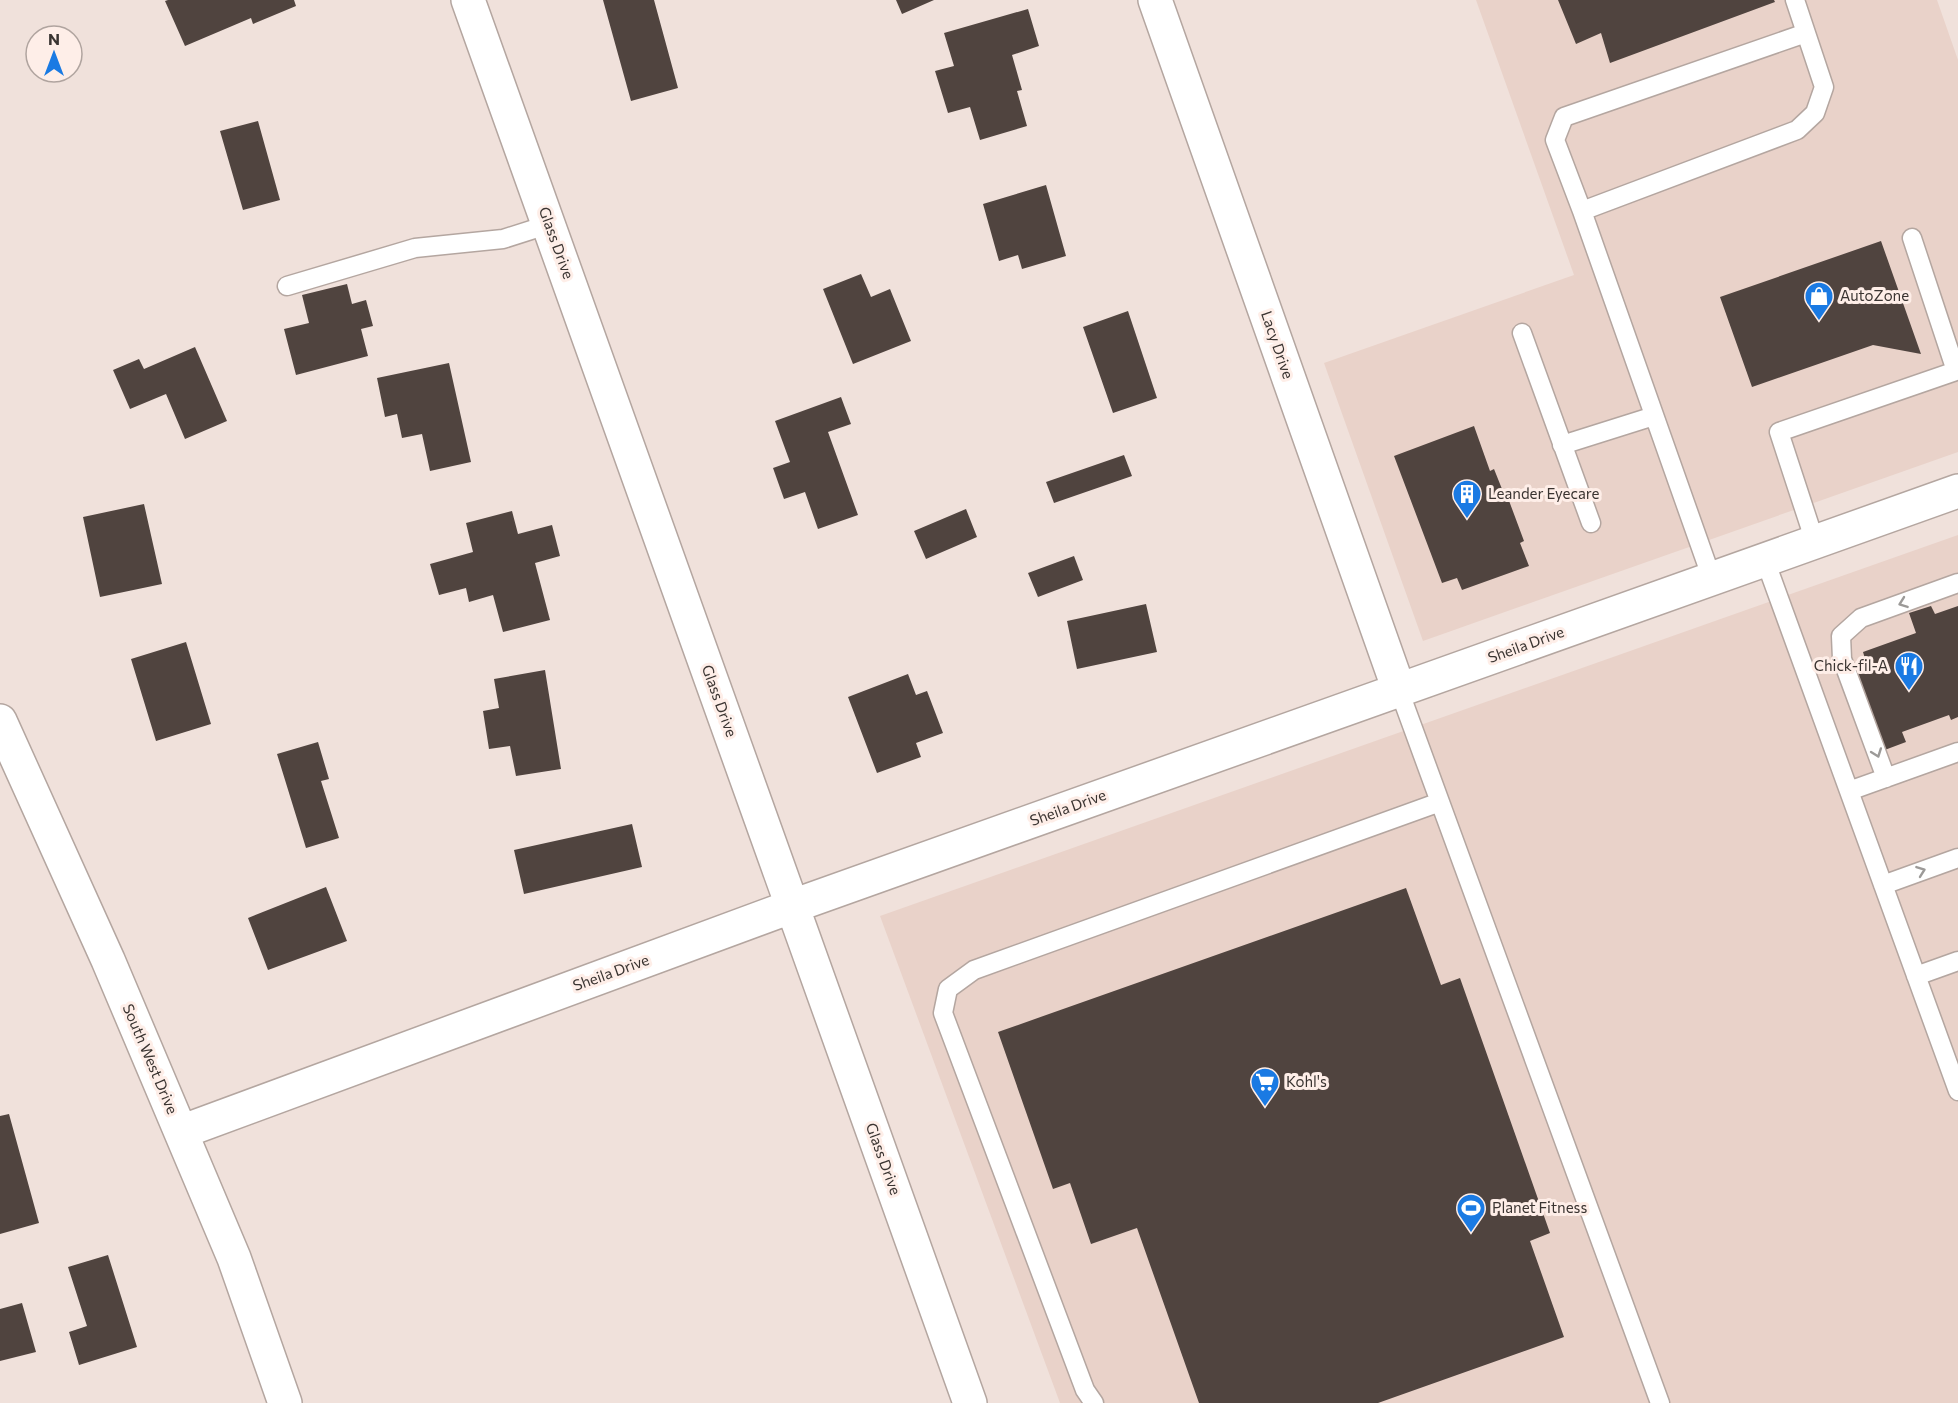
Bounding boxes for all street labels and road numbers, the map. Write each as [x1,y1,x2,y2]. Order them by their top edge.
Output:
street label: Glass Drive [536,204,578,281]
street label: Lacy Drive [1258,308,1298,381]
street label: Sheila Drive [1485,622,1566,666]
street label: Glass Drive [699,662,741,739]
street label: Sheila Drive [1027,785,1108,829]
street label: Sheila Drive [570,950,651,994]
street label: South West Drive [120,1001,182,1116]
street label: Glass Drive [863,1120,905,1197]

